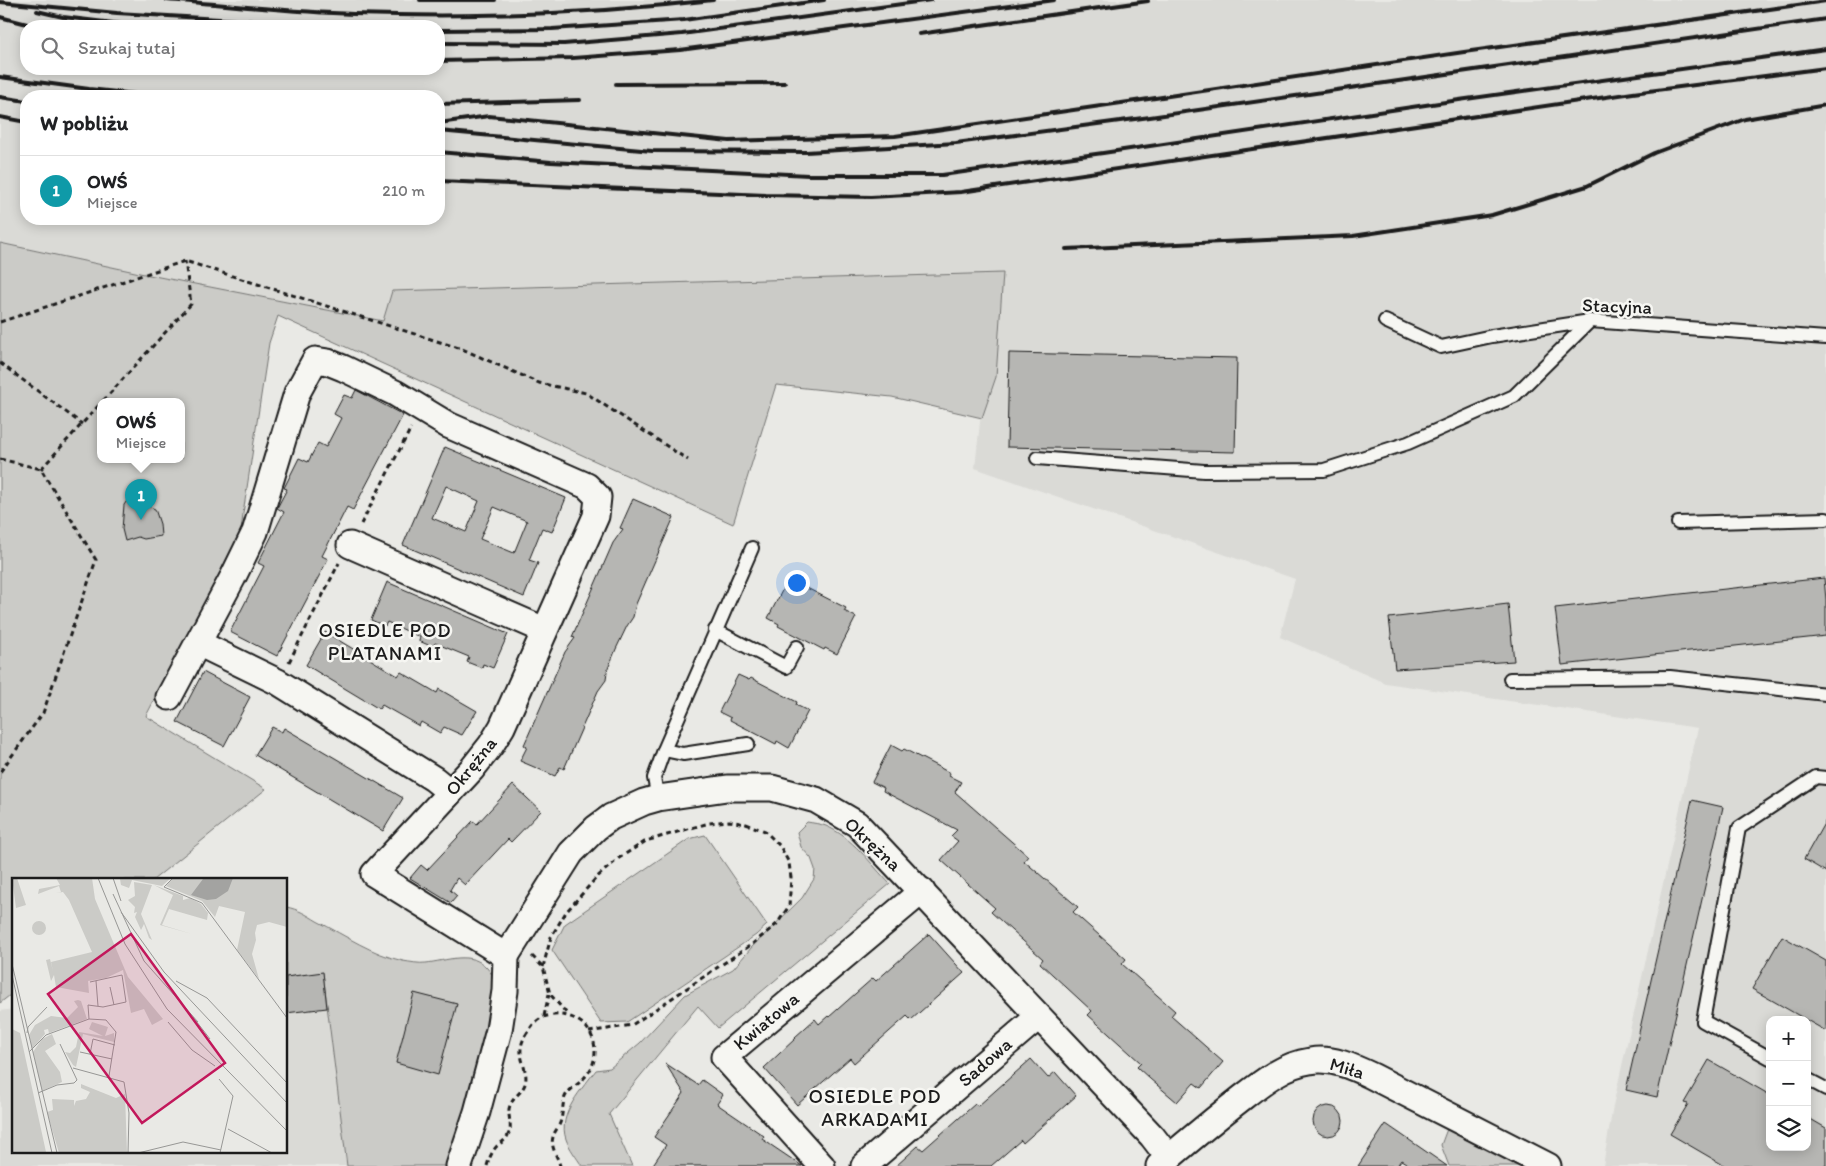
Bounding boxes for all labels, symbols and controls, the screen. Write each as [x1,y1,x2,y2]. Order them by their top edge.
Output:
search box [20,20,445,75]
icon: search [38,34,66,62]
text: Szukaj tutaj [78,36,175,59]
text: W pobliżu [40,110,128,135]
text: OWŚ [87,170,128,193]
text: 1 [52,181,60,200]
text: 210 m [382,181,425,200]
text: Miejsce [87,193,138,212]
street label: Stacyjna [1582,293,1652,319]
popup [97,398,185,463]
text: OWŚ [116,410,156,433]
text: Miejsce [116,433,166,452]
pin: 1 [125,479,157,520]
your location [784,570,810,596]
district label: OSIEDLE POD PLATANAMI [318,618,452,665]
street label: Okrężna [440,732,502,800]
street label: Okrężna [840,812,906,876]
inset map [12,878,288,1154]
street label: Kwiatowa [728,987,804,1055]
map controls [1766,1016,1811,1151]
button: + [1766,1016,1811,1061]
street label: Sadowa [953,1032,1017,1092]
street label: Miła [1327,1052,1367,1084]
button: − [1766,1061,1811,1106]
district label: OSIEDLE POD ARKADAMI [808,1084,942,1131]
button: layers [1766,1106,1811,1151]

